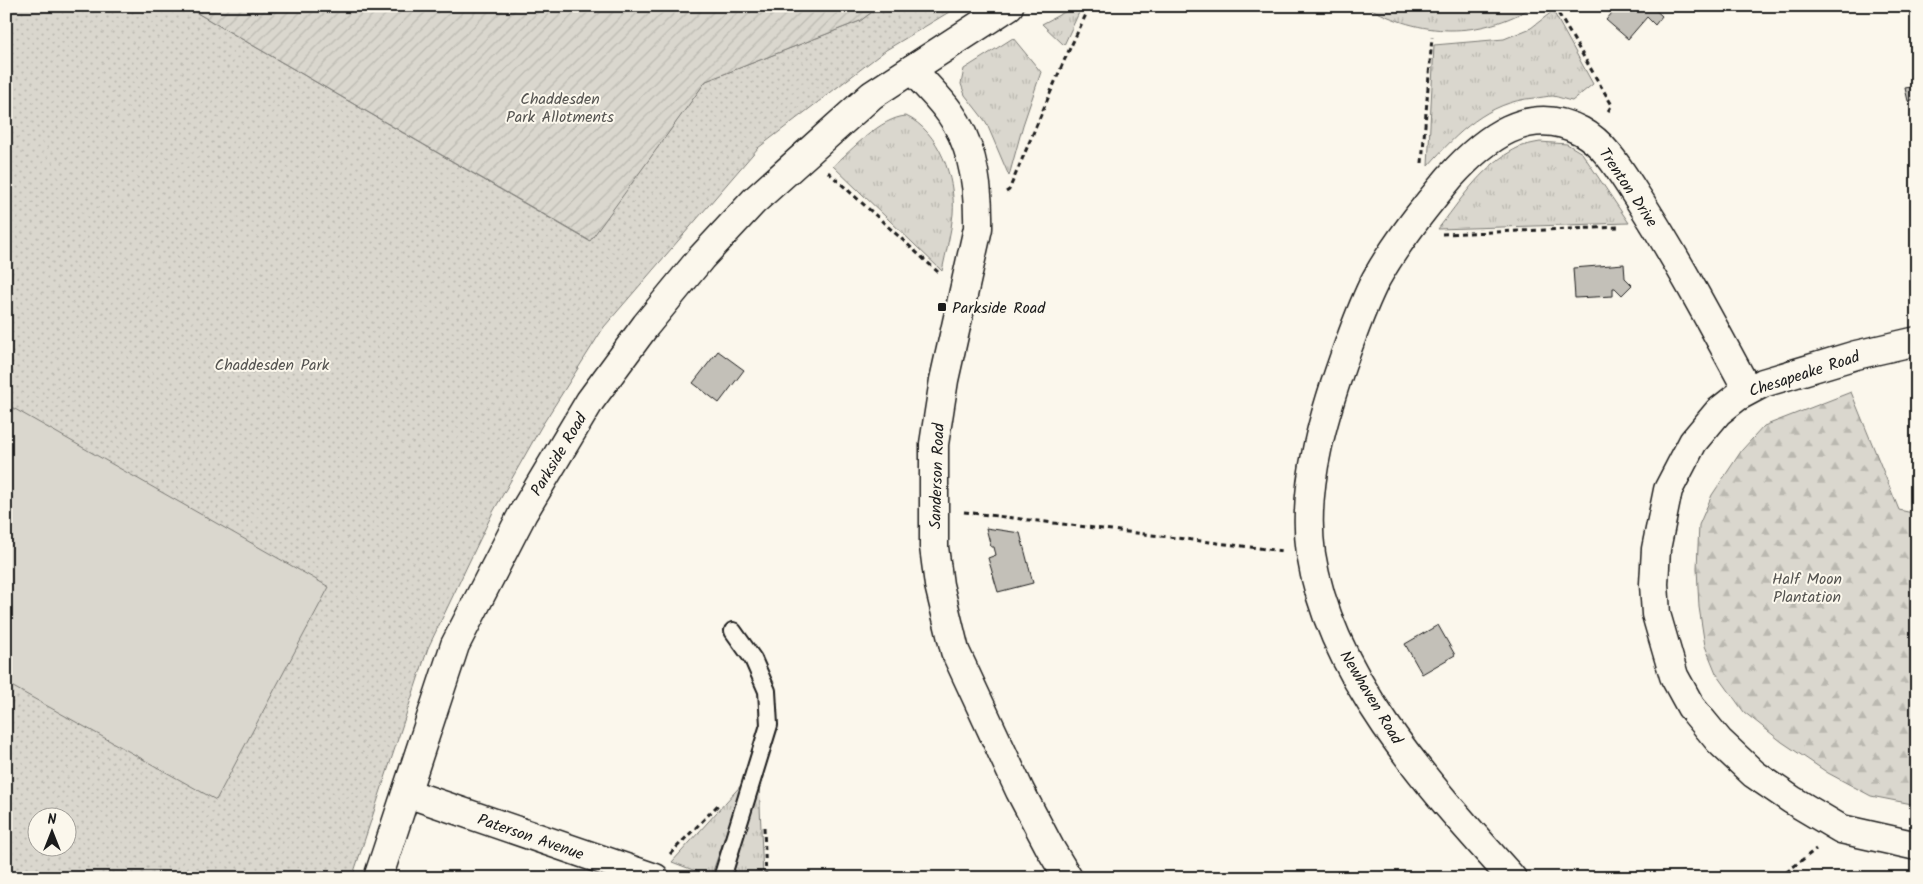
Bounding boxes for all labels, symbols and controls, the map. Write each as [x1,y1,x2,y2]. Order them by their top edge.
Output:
park label: Chaddesden Park Allotments [506,87,614,130]
street label: Trenton Drive [1592,143,1664,233]
place label: Parkside Road [952,296,1046,321]
marker: Parkside Road [936,301,948,313]
street label: Chesapeake Road [1746,344,1864,404]
park label: Chaddesden Park [215,353,330,378]
street label: Parkside Road [525,407,595,501]
street label: Sanderson Road [923,422,952,530]
park label: Half Moon Plantation [1772,567,1842,610]
street label: Newhaven Road [1333,646,1409,750]
north arrow [28,806,78,856]
street label: Paterson Avenue [474,808,587,867]
text: N [48,809,57,831]

